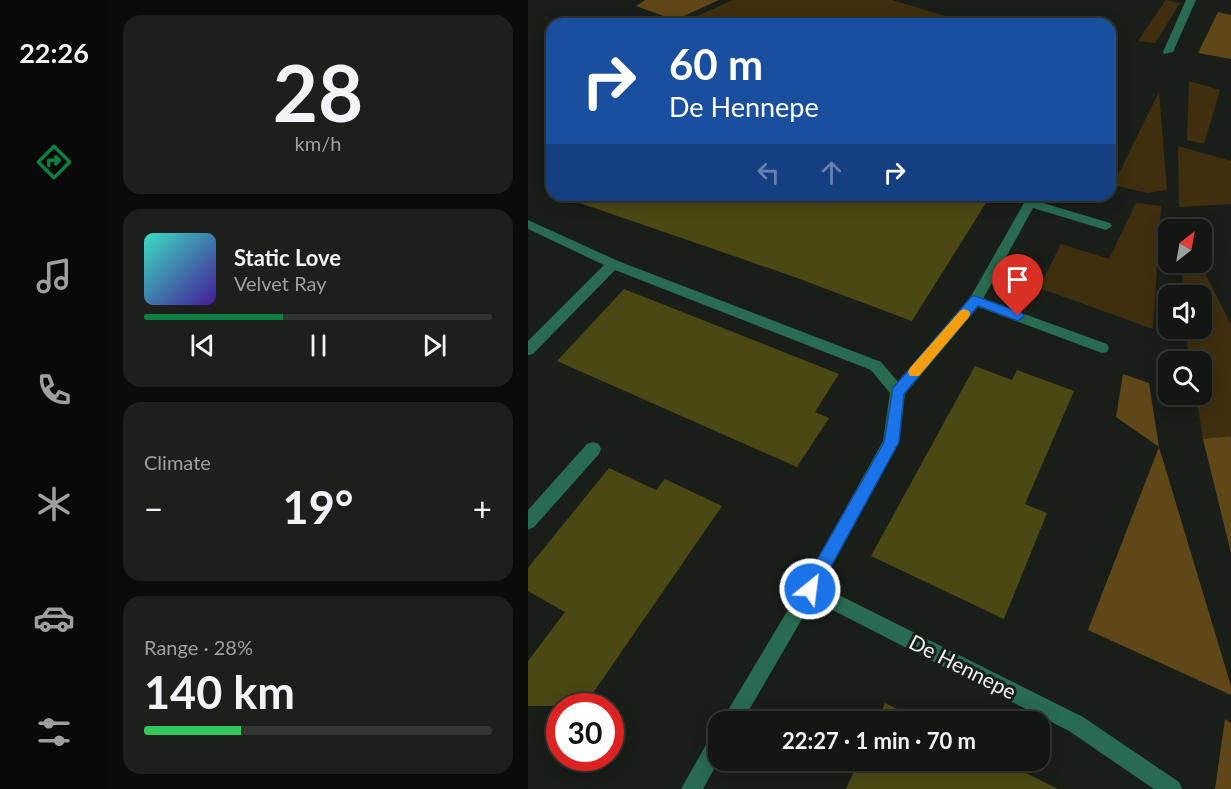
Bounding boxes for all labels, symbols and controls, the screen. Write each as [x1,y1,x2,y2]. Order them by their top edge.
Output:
text: 22:26 [19,36,89,69]
text: 60 m [669,39,763,89]
icon: right [570,42,648,120]
text: 28 [273,45,363,139]
text: De Hennepe [669,90,819,123]
text: km/h [295,131,341,155]
icon: directions [33,141,75,183]
icon: left [752,156,785,189]
icon: ahead [815,156,848,189]
icon: right [878,156,911,189]
north arrow [1158,219,1212,273]
map controls [1158,219,1212,405]
text: Static Love [234,244,341,271]
pin [992,254,1043,316]
icon: music [33,255,75,297]
icon: arrive [1001,263,1034,296]
text: Velvet Ray [234,271,327,295]
button: sound [1158,285,1212,339]
icon: previous [186,329,219,362]
icon: pause [302,329,335,362]
icon: next [418,329,451,362]
button: search [1158,351,1212,405]
icon: phone [33,369,75,411]
text: Climate [144,450,211,474]
text: 19° [283,480,353,534]
icon: climate [33,483,75,525]
text: − [144,488,163,528]
text: + [473,488,492,528]
position arrow [778,557,842,621]
icon: car [33,597,75,639]
street label: De Hennepe [905,628,1021,704]
text: Range · 28% [144,635,253,659]
text: 140 km [144,665,295,719]
speed limit sign: 30 [546,693,624,771]
icon: filters [33,711,75,753]
text: 22:27 · 1 min · 70 m [782,727,976,754]

